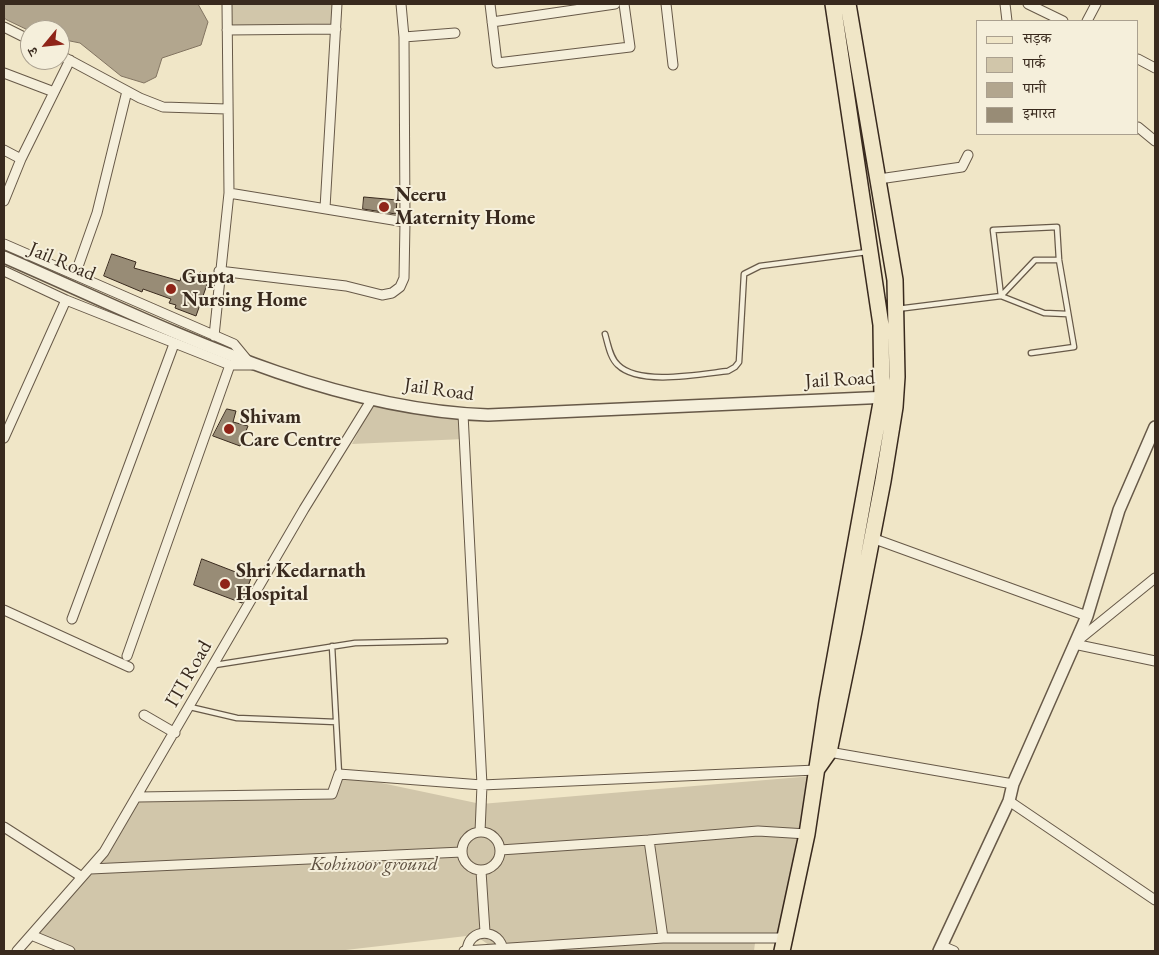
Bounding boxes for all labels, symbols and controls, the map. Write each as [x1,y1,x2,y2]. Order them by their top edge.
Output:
north arrow [20,20,70,70]
legend [976,20,1139,135]
text: सड़क [1023,28,1051,47]
text: उ [23,44,42,59]
text: पार्क [1023,53,1045,72]
text: पानी [1023,78,1046,97]
text: इमारत [1023,103,1056,122]
place label: Neeru Maternity Home [395,184,535,231]
marker: Neeru Maternity Home [377,200,391,214]
street label: Jail Road [25,237,99,287]
place label: Gupta Nursing Home [182,266,307,313]
marker: Gupta Nursing Home [164,282,178,296]
street label: Jail Road [804,366,876,394]
street label: Jail Road [403,373,475,407]
place label: Shivam Care Centre [240,406,341,453]
marker: Shivam Care Centre [222,422,236,436]
place label: Shri Kedarnath Hospital [236,560,366,607]
marker: Shri Kedarnath Hospital [218,577,232,591]
street label: ITI Road [160,636,218,712]
park label: Kohinoor ground [310,853,438,877]

